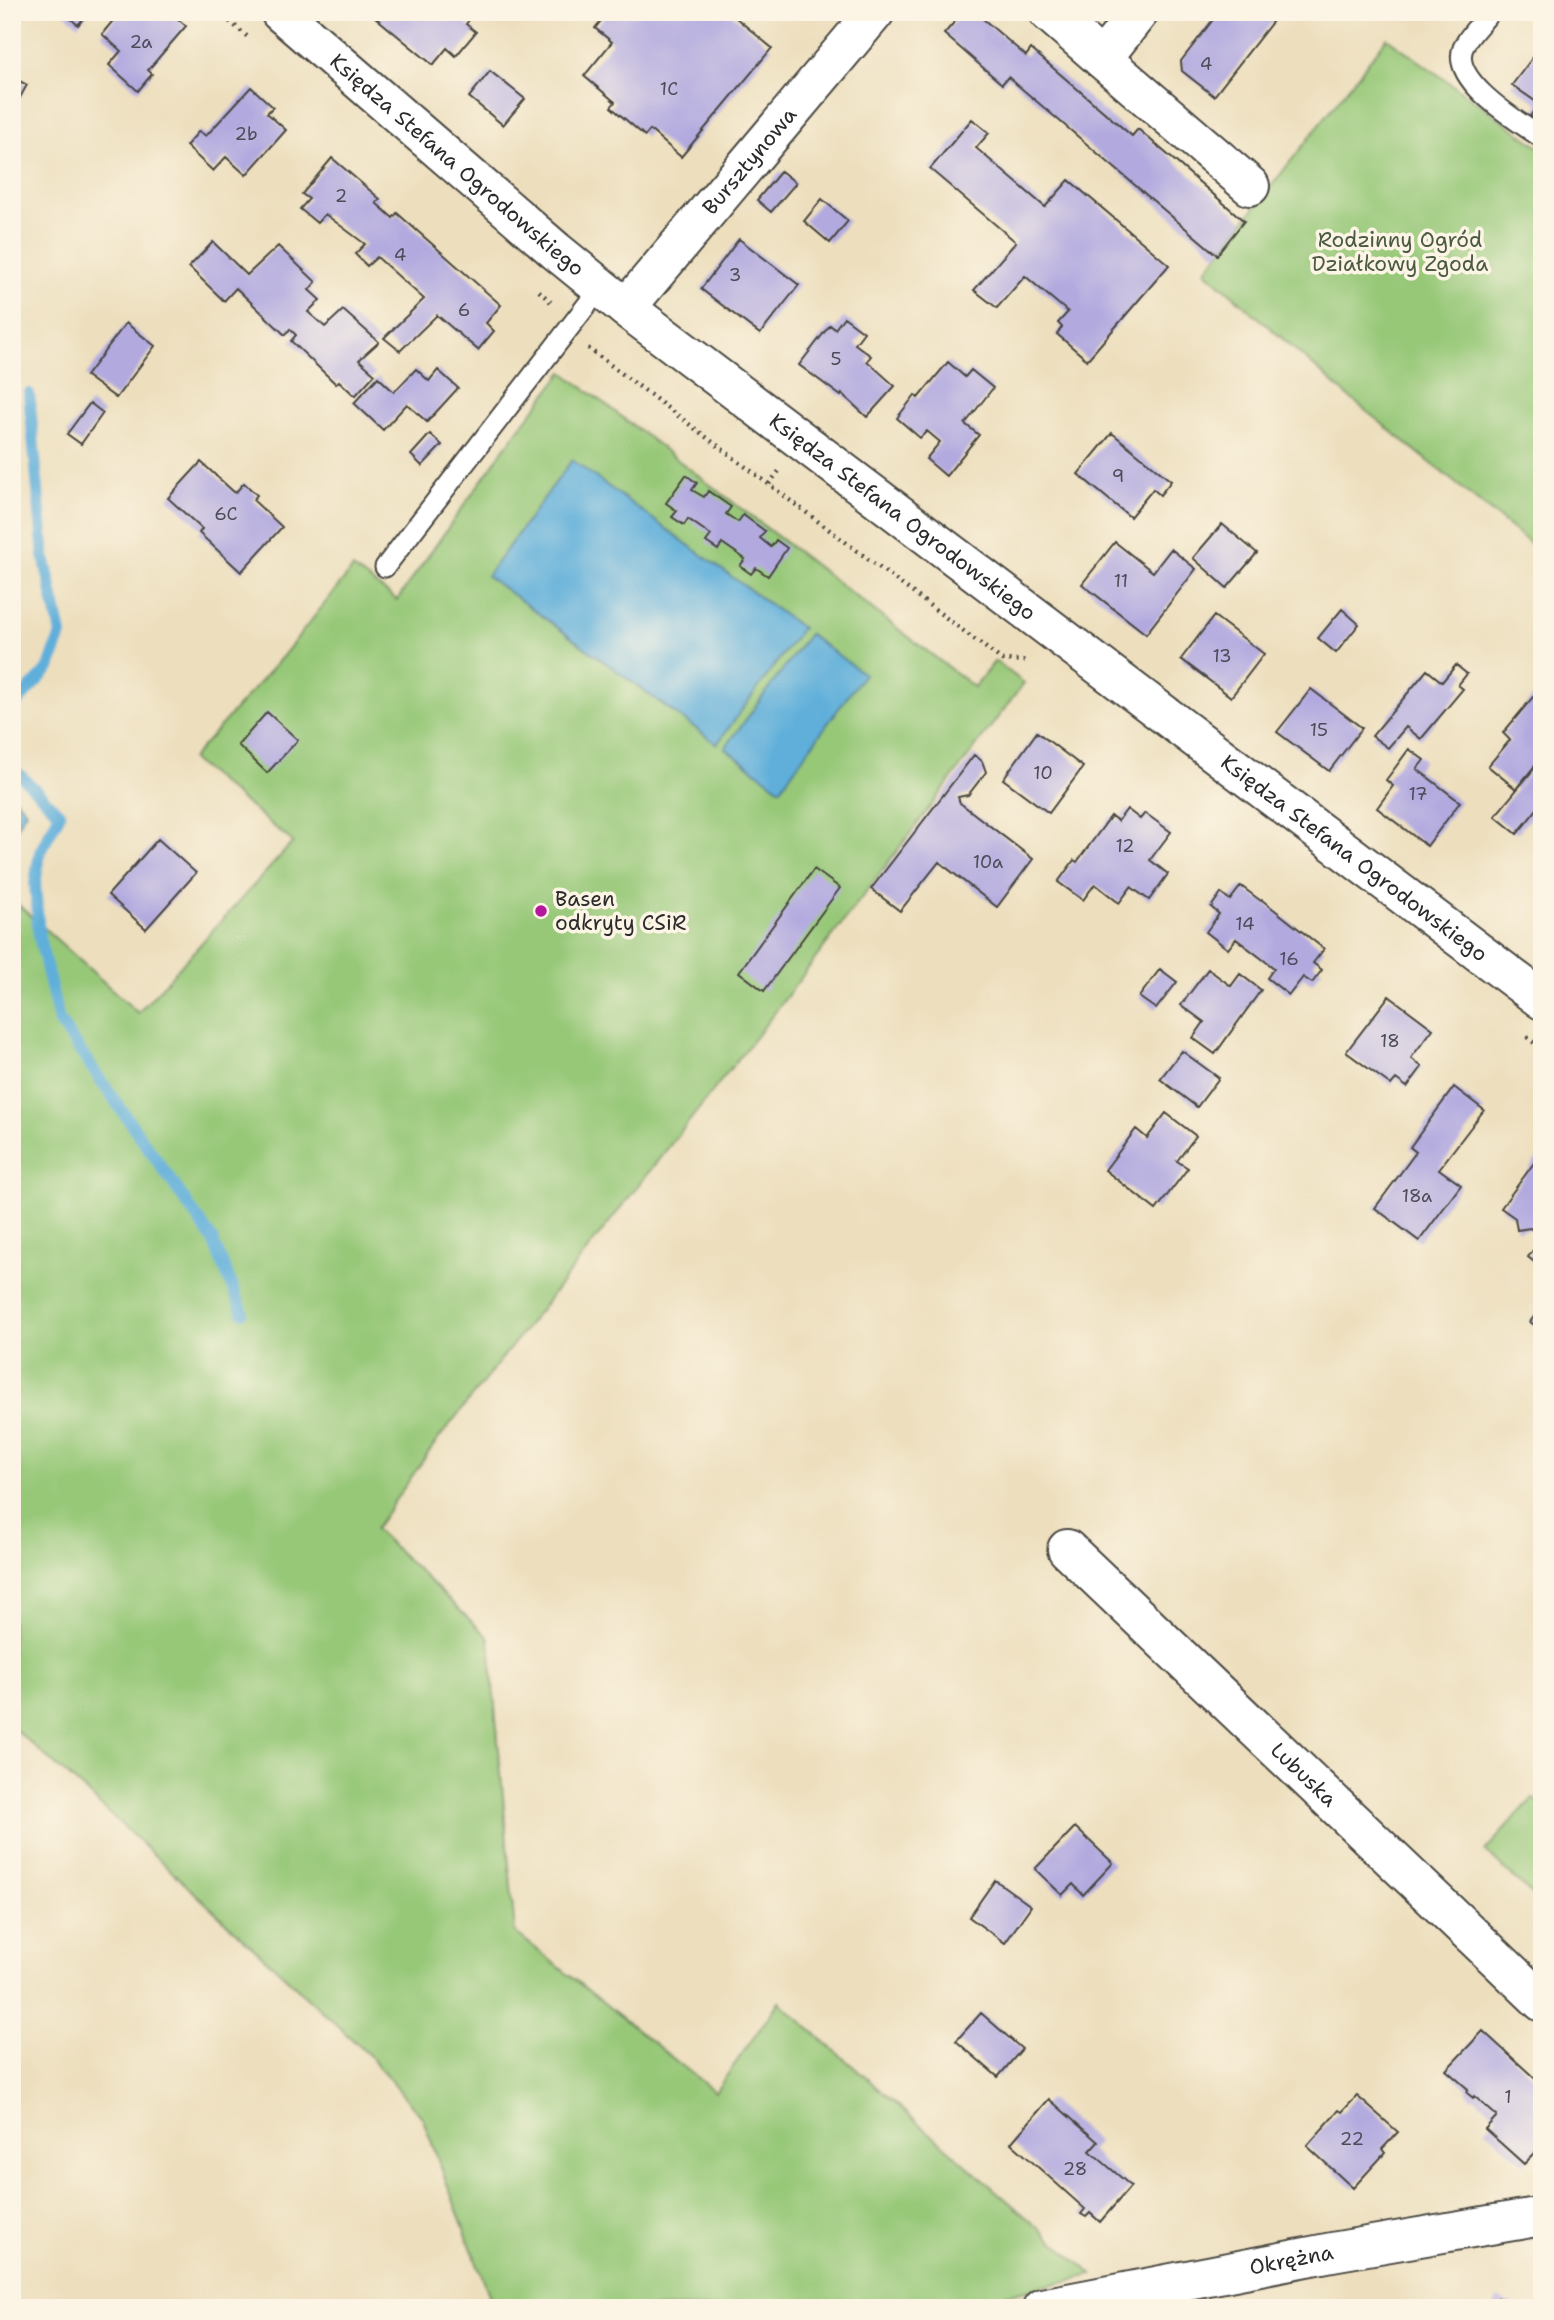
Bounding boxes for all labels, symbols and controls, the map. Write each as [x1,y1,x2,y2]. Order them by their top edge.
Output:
house number: 2a [129,30,153,54]
street label: Księdza Stefana Ogrodowskiego [324,47,590,282]
house number: 4 [1200,52,1212,76]
house number: 1C [660,77,678,101]
street label: Bursztynowa [696,101,803,221]
house number: 2b [234,122,258,146]
house number: 2 [335,184,347,208]
park label: Rodzinny Ogród Działkowy Zgoda [1312,226,1488,278]
house number: 4 [394,243,406,267]
house number: 3 [729,263,741,287]
house number: 6 [458,298,470,322]
house number: 5 [830,347,842,371]
street label: Księdza Stefana Ogrodowskiego [763,407,1042,627]
house number: 9 [1112,464,1124,488]
house number: 6C [214,502,238,526]
house number: 11 [1114,569,1128,593]
house number: 13 [1212,644,1232,668]
house number: 15 [1310,718,1328,742]
street label: Księdza Stefana Ogrodowskiego [1215,748,1493,968]
house number: 10 [1033,761,1053,785]
house number: 17 [1408,782,1428,806]
house number: 12 [1115,834,1135,858]
house number: 10a [973,850,1003,874]
place label: Basen odkryty CSiR [555,885,686,937]
marker: Basen odkryty CSiR [533,903,549,919]
house number: 14 [1235,912,1255,936]
house number: 16 [1279,947,1299,971]
house number: 18 [1380,1029,1400,1053]
house number: 18a [1402,1184,1432,1208]
street label: Lubuska [1264,1736,1343,1813]
house number: 1 [1504,2085,1512,2109]
house number: 22 [1340,2127,1364,2151]
house number: 28 [1063,2157,1087,2181]
street label: Okrężna [1247,2238,1336,2282]

